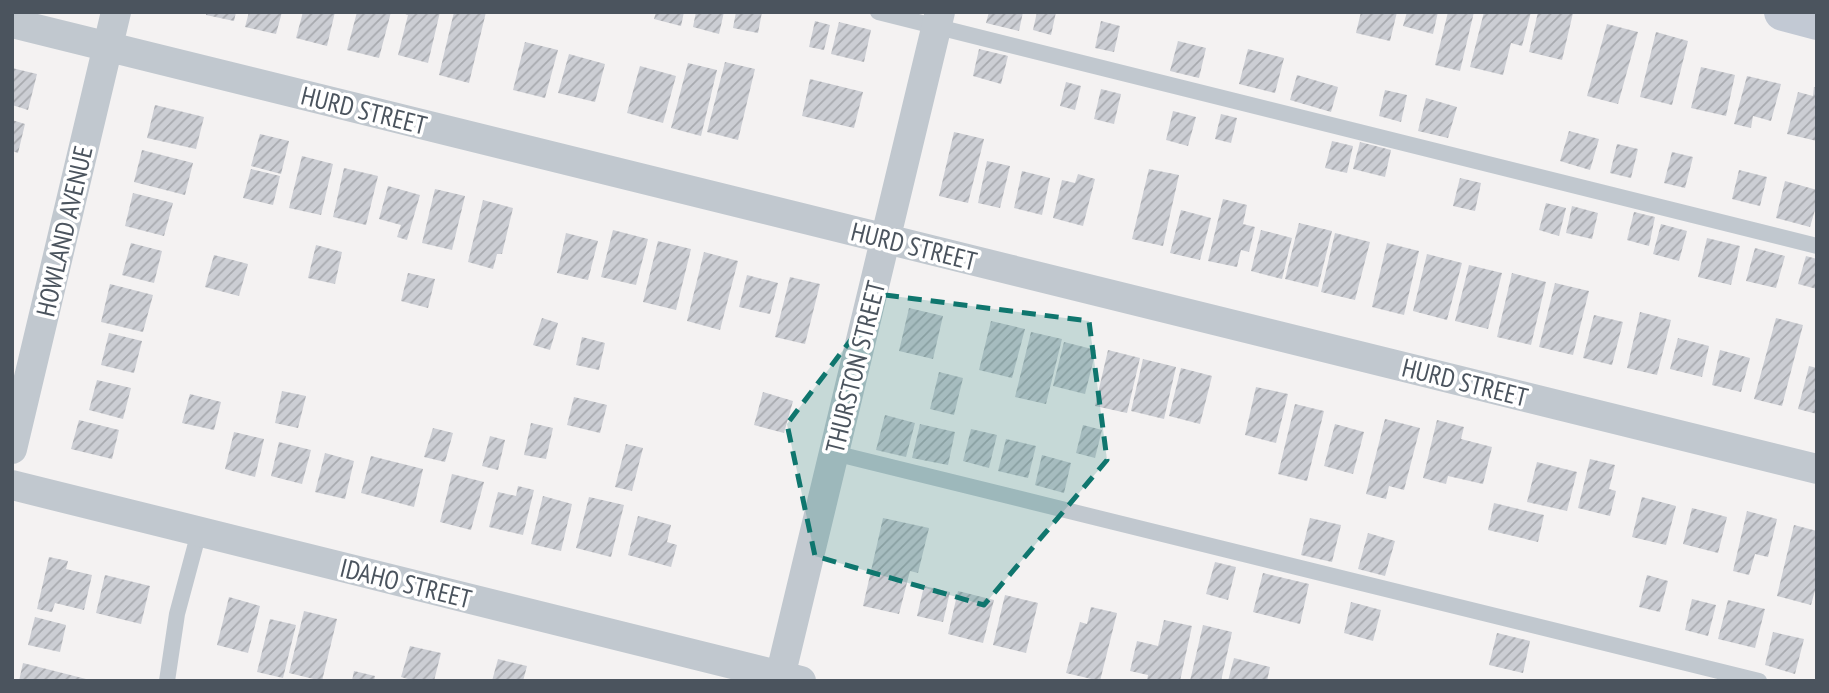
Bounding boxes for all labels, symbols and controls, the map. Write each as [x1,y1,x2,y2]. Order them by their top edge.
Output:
street label: HURD STREET [298,78,431,142]
street label: HOWLAND AVENUE [28,142,100,320]
street label: HURD STREET [848,214,981,278]
street label: THURSTON STREET [818,277,892,457]
street label: HURD STREET [1399,350,1532,414]
street label: IDAHO STREET [337,551,476,615]

